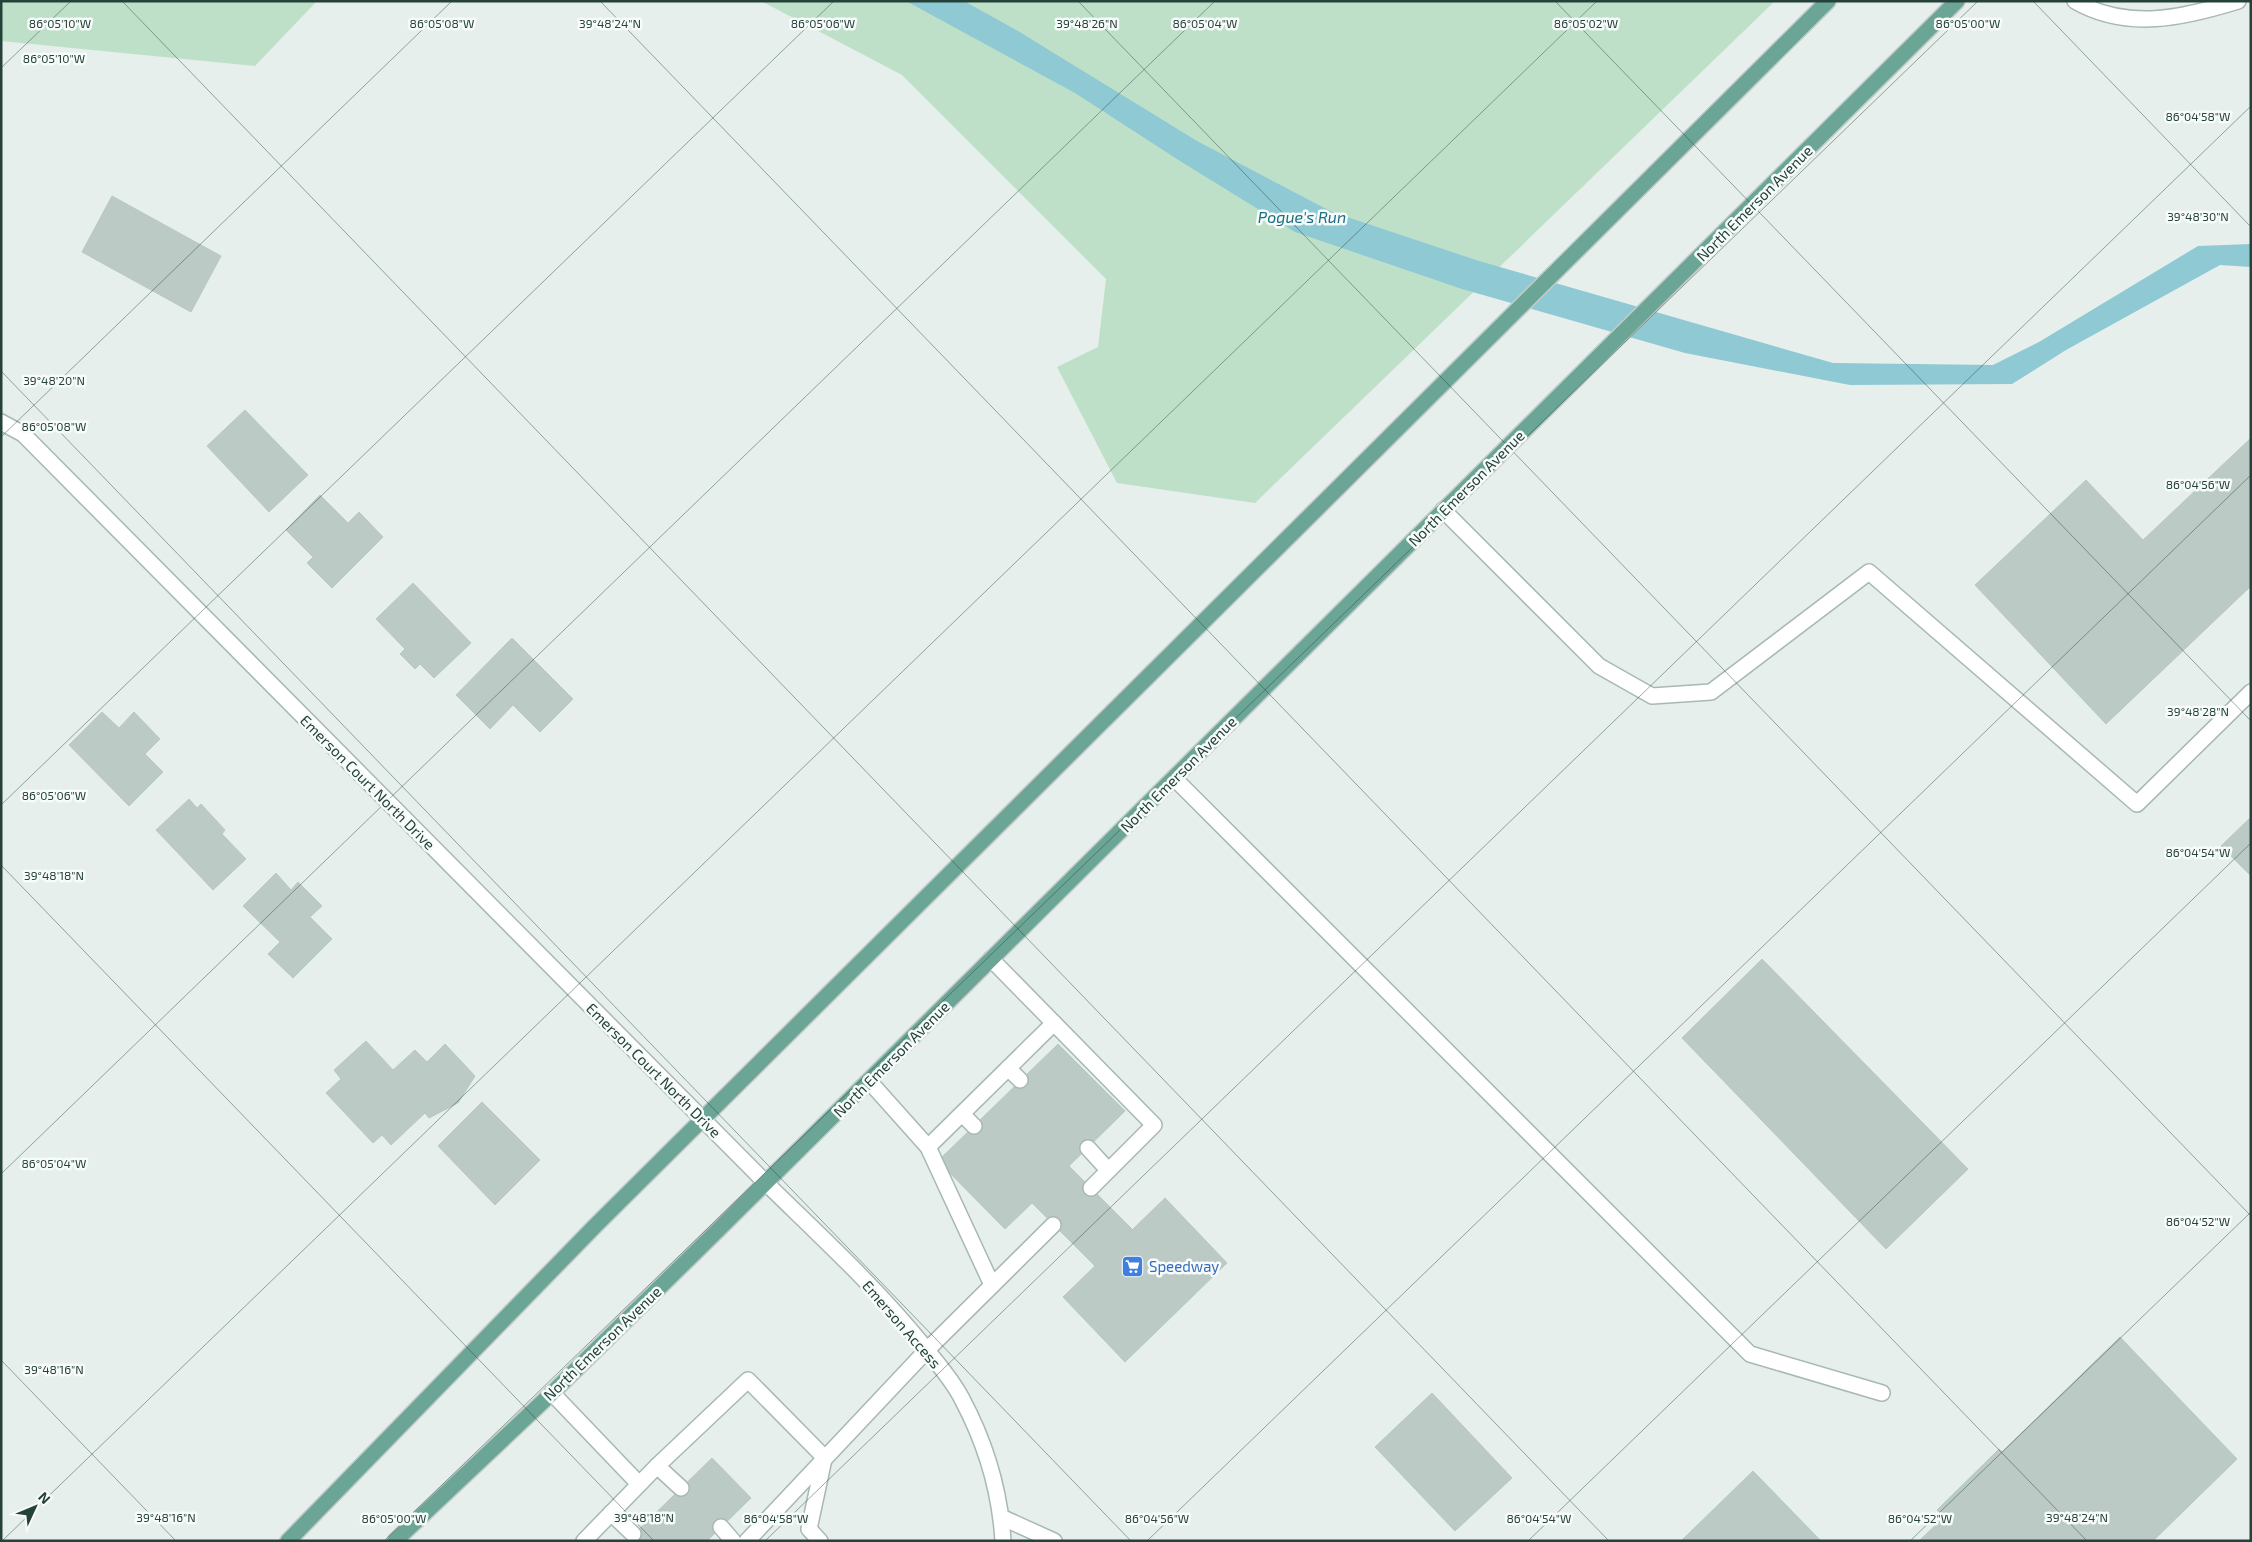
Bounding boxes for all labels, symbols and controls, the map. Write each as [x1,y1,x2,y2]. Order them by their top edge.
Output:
text: 86°05'10"W [29,16,91,30]
text: 86°05'08"W [410,16,474,30]
text: 39°48'24"N [579,16,641,30]
text: 86°05'06"W [791,16,855,30]
text: 39°48'26"N [1056,16,1118,30]
text: 86°05'04"W [1173,16,1237,30]
text: 86°05'02"W [1554,16,1618,30]
text: 86°05'00"W [1936,16,2000,30]
text: 86°05'10"W [23,51,85,65]
text: 86°04'58"W [2166,109,2230,123]
street label: North Emerson Avenue [1692,141,1816,265]
water label: Pogue's Run [1258,207,1346,226]
text: 39°48'30"N [2167,209,2229,223]
text: 39°48'20"N [23,373,85,387]
text: 86°05'08"W [22,419,86,433]
street label: North Emerson Avenue [1404,426,1528,550]
text: 86°04'56"W [2166,477,2230,491]
text: 39°48'28"N [2167,704,2229,718]
street label: Emerson Court North Drive [297,711,439,853]
street label: North Emerson Avenue [1116,712,1240,836]
text: 86°05'06"W [22,788,86,802]
text: 86°04'54"W [2166,845,2230,859]
text: 39°48'18"N [24,868,84,882]
street label: North Emerson Avenue [829,997,953,1121]
street label: Emerson Court North Drive [583,999,725,1141]
text: 86°05'04"W [22,1156,86,1170]
text: 86°04'52"W [2166,1214,2230,1228]
supermarket icon: Speedway [1121,1254,1145,1278]
place label: Speedway [1149,1257,1219,1275]
street label: Emerson Access [859,1276,945,1372]
street label: North Emerson Avenue [539,1282,665,1404]
text: 39°48'16"N [24,1362,84,1376]
north arrow [10,1482,60,1532]
text: N [35,1488,54,1507]
text: 39°48'16"N [136,1510,196,1524]
text: 39°48'18"N [614,1510,674,1524]
text: 39°48'24"N [2046,1510,2108,1524]
text: 86°05'00"W [362,1511,426,1525]
text: 86°04'58"W [744,1511,808,1525]
text: 86°04'56"W [1125,1511,1189,1525]
text: 86°04'54"W [1507,1511,1571,1525]
text: 86°04'52"W [1888,1511,1952,1525]

